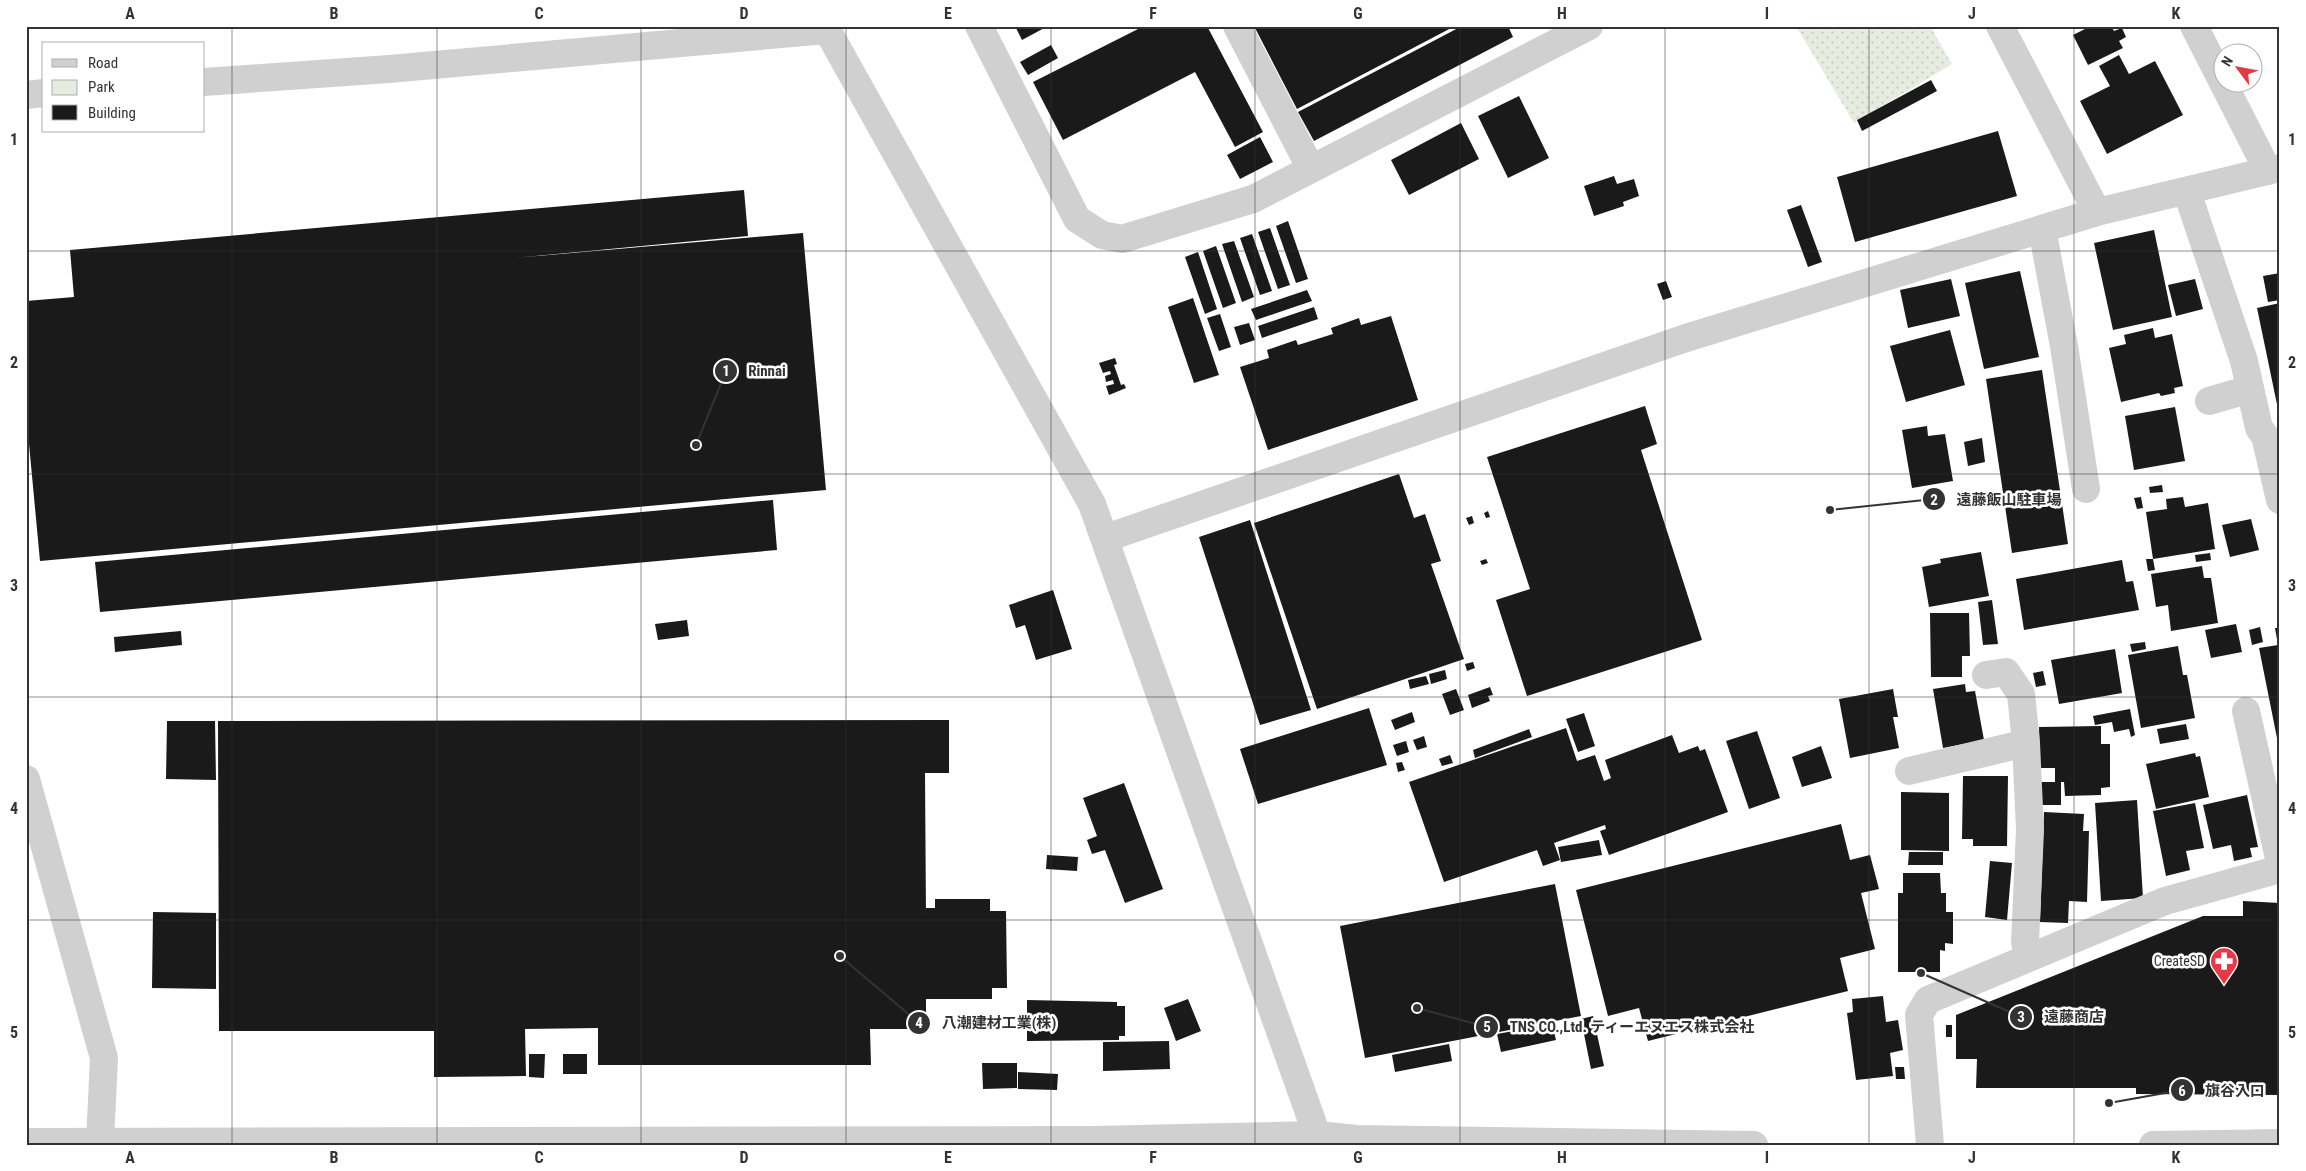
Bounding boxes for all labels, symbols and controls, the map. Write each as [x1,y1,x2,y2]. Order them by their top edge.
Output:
text: A [125,4,135,23]
text: B [330,4,339,23]
text: C [534,4,544,23]
text: D [739,4,749,23]
text: E [944,4,952,23]
text: F [1149,4,1157,23]
text: G [1353,4,1363,23]
text: H [1557,4,1567,23]
text: I [1765,4,1769,23]
text: J [1968,4,1976,23]
text: K [2172,4,2181,23]
legend [42,42,205,132]
north arrow [2214,42,2264,92]
text: N [2218,53,2236,69]
text: Road [88,54,118,72]
text: Park [88,78,115,96]
text: Building [88,104,136,122]
text: 1 [10,130,18,149]
text: 1 [2288,130,2296,149]
text: 2 [10,353,18,372]
text: 2 [2288,353,2296,372]
callout: Rinnai [713,356,796,386]
text: 1 [722,362,730,380]
text: Rinnai [748,362,786,380]
callout: 遠藤飯山駐車場 [1922,484,2072,514]
text: 2 [1930,491,1938,509]
text: 遠藤飯山駐車場 [1956,491,2062,509]
text: 3 [10,576,18,595]
text: 3 [2288,576,2296,595]
text: 4 [10,799,18,818]
text: 4 [2288,799,2296,818]
pharmacy icon: CreateSD [2209,946,2239,985]
place label: CreateSD [2154,953,2205,969]
callout: 遠藤商店 [2009,1002,2114,1032]
callout: 八潮建材工業(株) [907,1008,1066,1038]
text: 3 [2017,1008,2025,1026]
text: 遠藤商店 [2044,1008,2104,1026]
callout: TNS CO.,Ltd. ティーエヌエス株式会社 [1474,1012,1765,1042]
text: 4 [915,1014,923,1032]
text: 八潮建材工業(株) [942,1014,1056,1032]
text: 5 [1483,1018,1491,1036]
text: TNS CO.,Ltd. ティーエヌエス株式会社 [1510,1018,1754,1036]
text: 5 [10,1023,18,1042]
text: 5 [2288,1023,2296,1042]
callout: 旗谷入口 [2170,1075,2275,1105]
text: 6 [2178,1082,2186,1100]
text: 旗谷入口 [2205,1082,2265,1100]
text: A [125,1148,135,1167]
text: B [330,1148,339,1167]
text: C [534,1148,544,1167]
text: D [739,1148,749,1167]
text: E [944,1148,952,1167]
text: F [1149,1148,1157,1167]
text: G [1353,1148,1363,1167]
text: H [1557,1148,1567,1167]
text: I [1765,1148,1769,1167]
text: J [1968,1148,1976,1167]
text: K [2172,1148,2181,1167]

